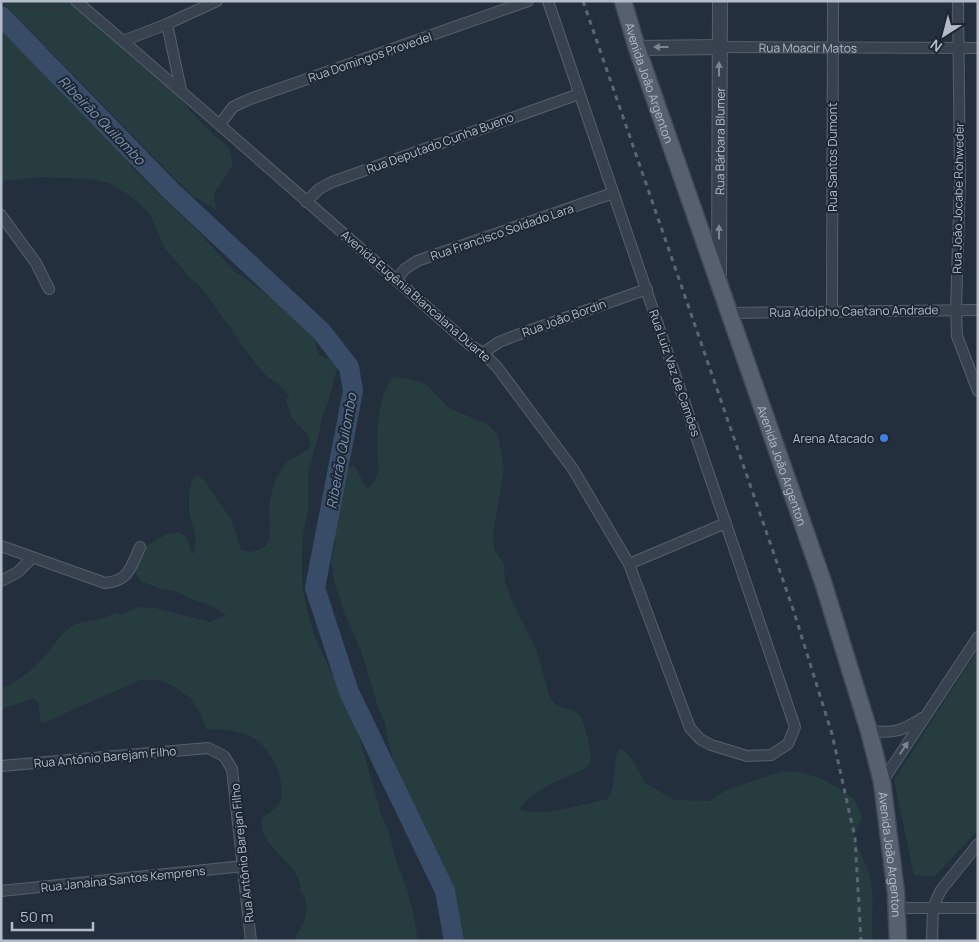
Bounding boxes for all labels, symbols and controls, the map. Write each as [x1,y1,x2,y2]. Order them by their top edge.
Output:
north arrow [919,10,969,60]
street label: Avenida João Argenton [621,20,678,145]
street label: Rua Domingos Provedel [306,28,434,86]
text: N [926,35,946,57]
street label: Rua Moacir Matos [759,39,857,56]
one-way arrow [653,44,669,52]
one-way arrow [715,61,723,77]
water label: Ribeirão Quilombo [54,71,150,169]
street label: Rua Bárbara Blumer [711,86,728,195]
street label: Rua Santos Dumont [824,102,841,212]
street label: Rua Deputado Cunha Bueno [364,108,516,178]
street label: Rua João Jocabe Rohweder [948,122,968,274]
street label: Rua Francisco Soldado Lara [428,199,576,265]
one-way arrow [715,224,723,240]
street label: Avenida Eugênia Biancalana Duarte [337,226,495,366]
street label: Rua João Bordin [520,295,608,341]
street label: Rua Adolpho Caetano Andrade [769,301,939,321]
street label: Rua Luiz Vaz de Camões [645,307,705,439]
water label: Ribeirão Quilombo [321,391,361,510]
street label: Avenida João Argenton [754,403,811,528]
place label: Arena Atacado [793,430,874,447]
marker: Arena Atacado [878,432,890,444]
one-way arrow [899,741,909,755]
street label: Rua Antônio Barejam Filho [33,742,177,772]
street label: Rua Antônio Barejan Filho [226,783,258,923]
street label: Avenida João Argenton [875,791,906,918]
street label: Rua Janaína Santos Kemprens [40,862,206,896]
scale bar [12,900,94,932]
text: 50 m [20,906,54,927]

